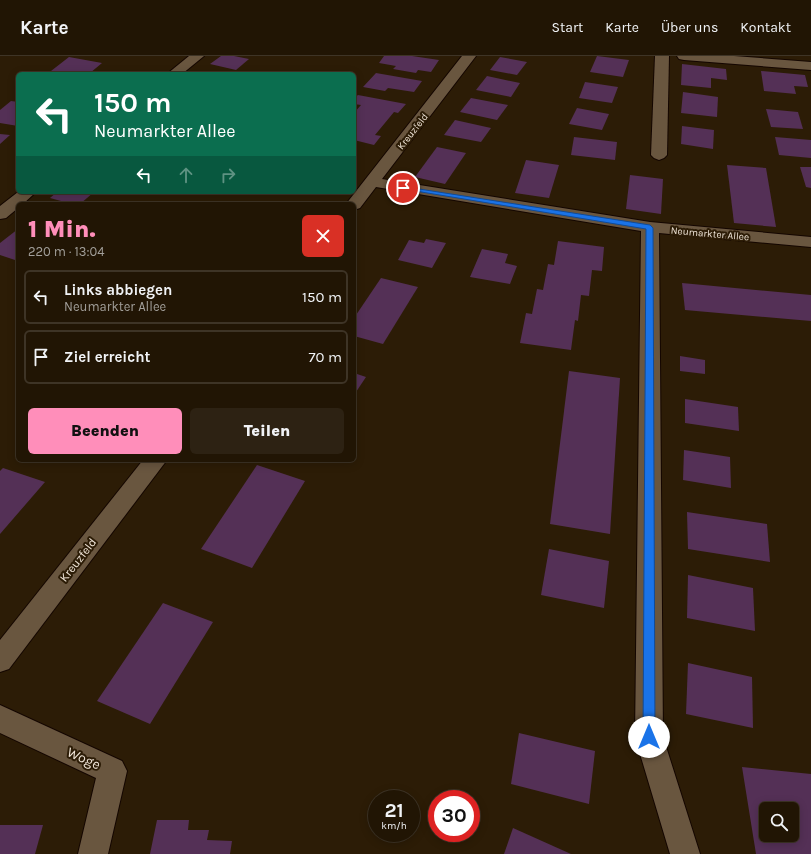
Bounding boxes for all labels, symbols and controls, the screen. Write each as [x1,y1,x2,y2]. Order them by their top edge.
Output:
text: Karte [20,17,69,39]
text: Start [551,19,583,36]
text: Karte [605,19,639,36]
text: Über uns [661,19,718,36]
text: Kontakt [740,19,791,36]
text: 150 m [94,86,172,119]
icon: left [28,88,80,140]
street label: Kreuzfeld [395,111,431,152]
text: Neumarkter Allee [94,120,236,142]
icon: left [133,164,155,186]
icon: ahead [175,164,197,186]
icon: right [217,164,239,186]
pin [386,171,420,205]
icon: arrive [392,177,414,199]
text: 1 Min. [28,215,96,243]
button: close [302,215,344,257]
street label: Neumarkter Allee [670,225,750,243]
text: 220 m · 13:04 [28,244,104,259]
text: Links abbiegen [64,281,172,299]
icon: left [30,286,52,308]
text: 150 m [302,288,342,306]
text: Neumarkter Allee [64,299,166,314]
icon: arrive [30,346,52,368]
text: Ziel erreicht [64,348,150,366]
text: 70 m [308,348,342,366]
button: Beenden [28,408,182,454]
button: Teilen [190,408,344,454]
street label: Kreuzfeld [57,535,99,585]
position arrow [628,716,670,758]
street label: Woge [64,743,103,774]
speed limit sign: 30 [428,790,480,842]
text: 21 [384,799,404,822]
map controls [759,802,799,842]
button: search [759,802,799,842]
text: km/h [381,820,407,832]

